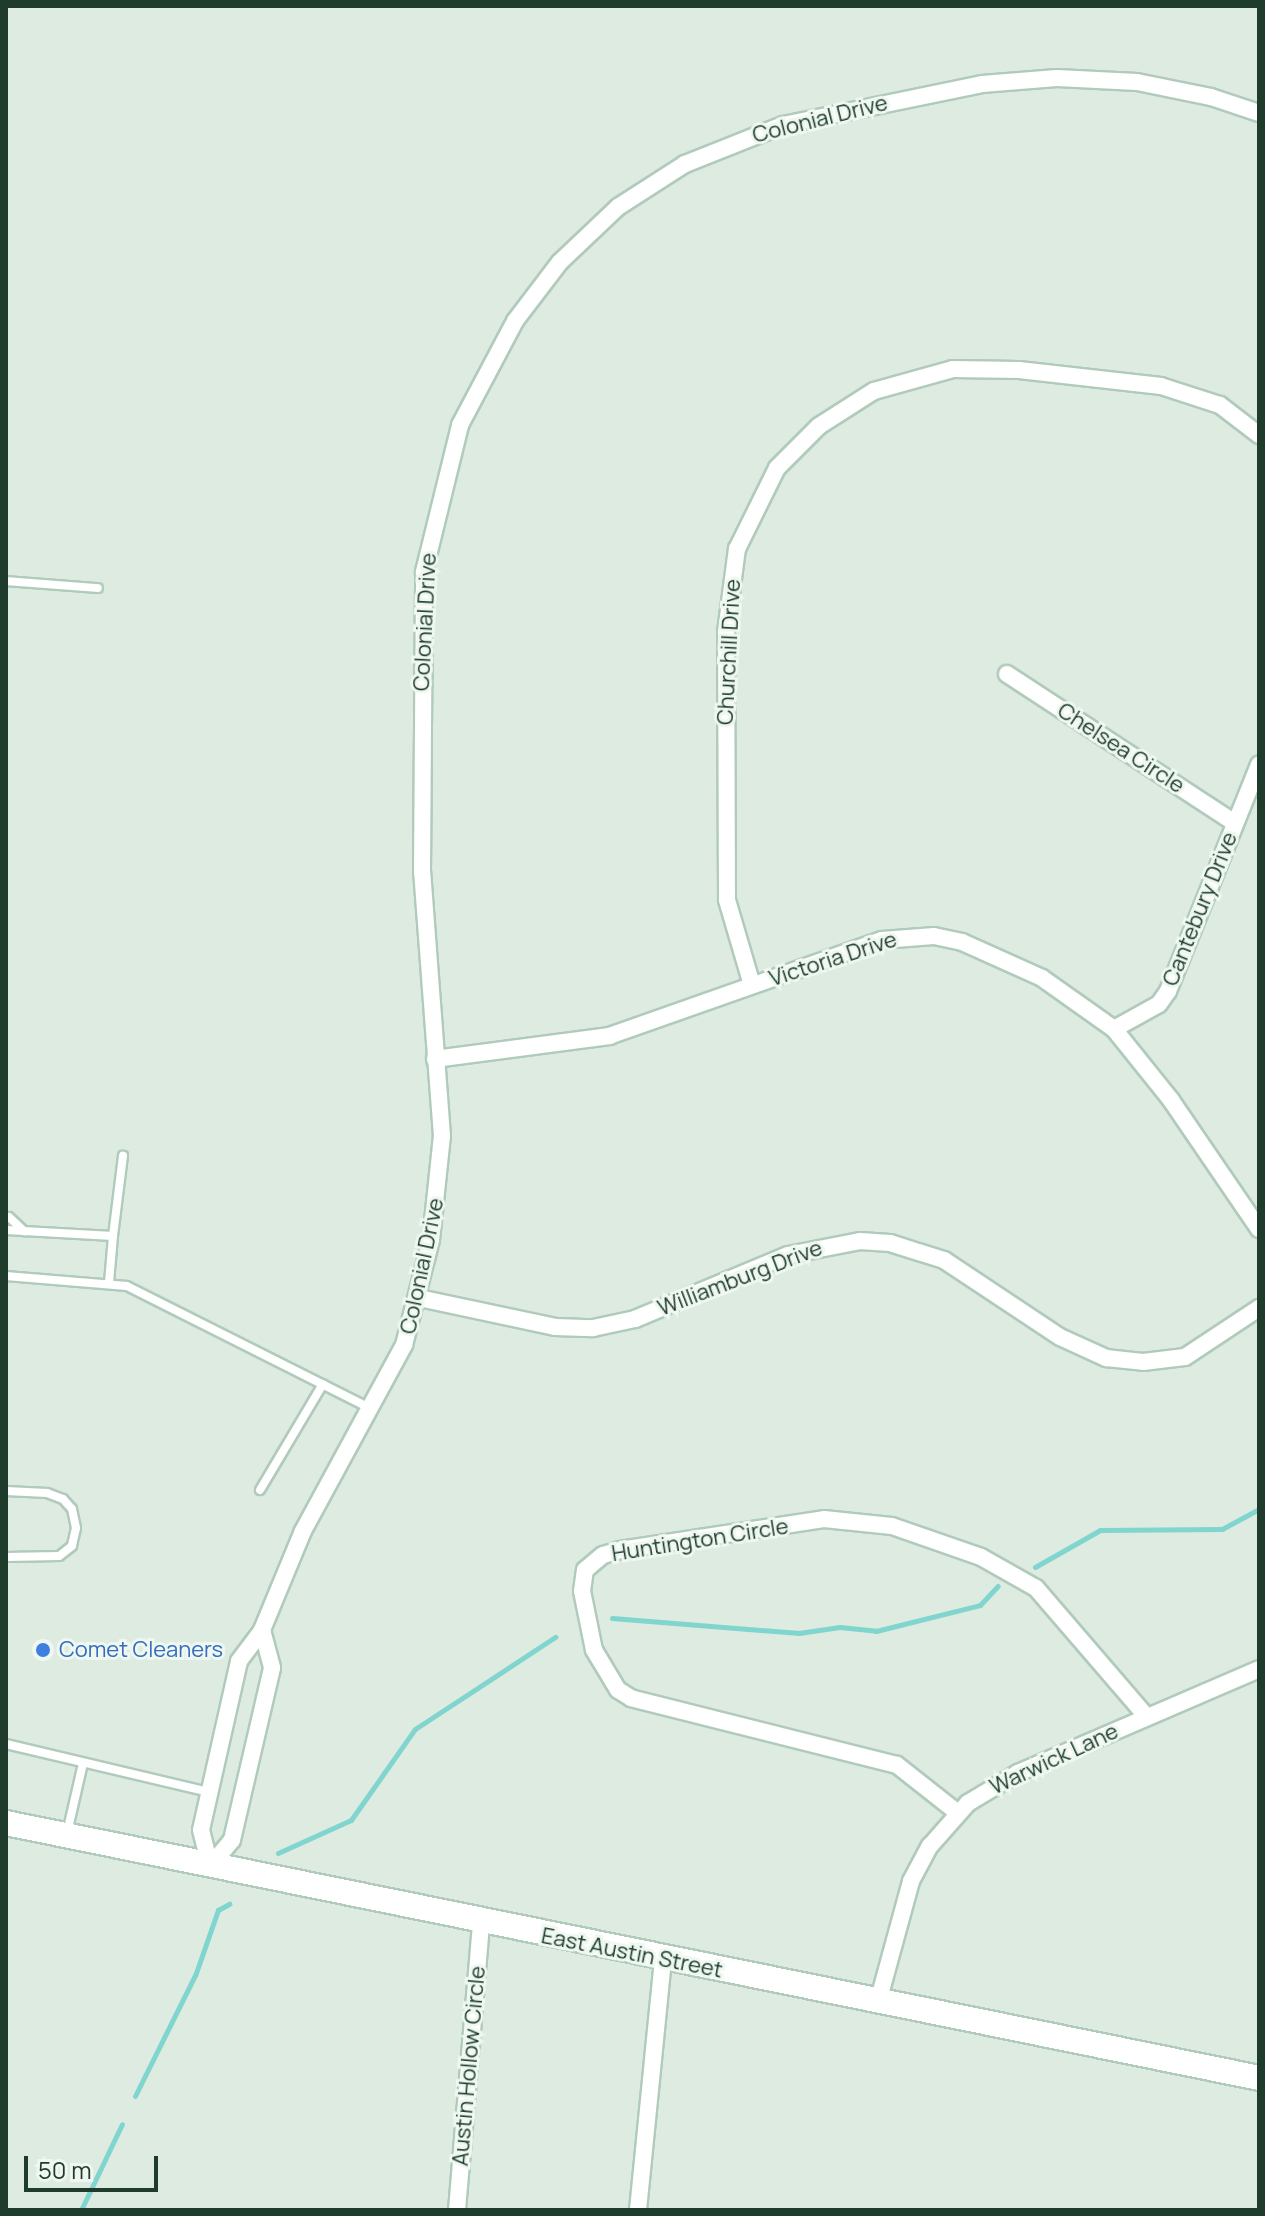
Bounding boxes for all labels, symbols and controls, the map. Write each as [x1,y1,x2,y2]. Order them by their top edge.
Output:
street label: Colonial Drive [750,89,890,149]
street label: Colonial Drive [408,552,442,692]
street label: Churchill Drive [712,578,746,726]
street label: Chelsea Circle [1053,697,1189,799]
street label: Cantebury Drive [1157,828,1243,990]
street label: Victoria Drive [766,926,900,992]
street label: Colonial Drive [395,1196,449,1336]
street label: Williamburg Drive [654,1234,826,1322]
street label: Huntington Circle [610,1513,790,1567]
place label: Comet Cleaners [59,1637,223,1663]
marker: Comet Cleaners [34,1641,52,1659]
street label: Warwick Lane [986,1718,1122,1800]
street label: East Austin Street [539,1922,725,1984]
street label: Austin Hollow Circle [447,1965,491,2167]
scale bar [28,2140,162,2190]
text: 50 m [38,2153,92,2186]

